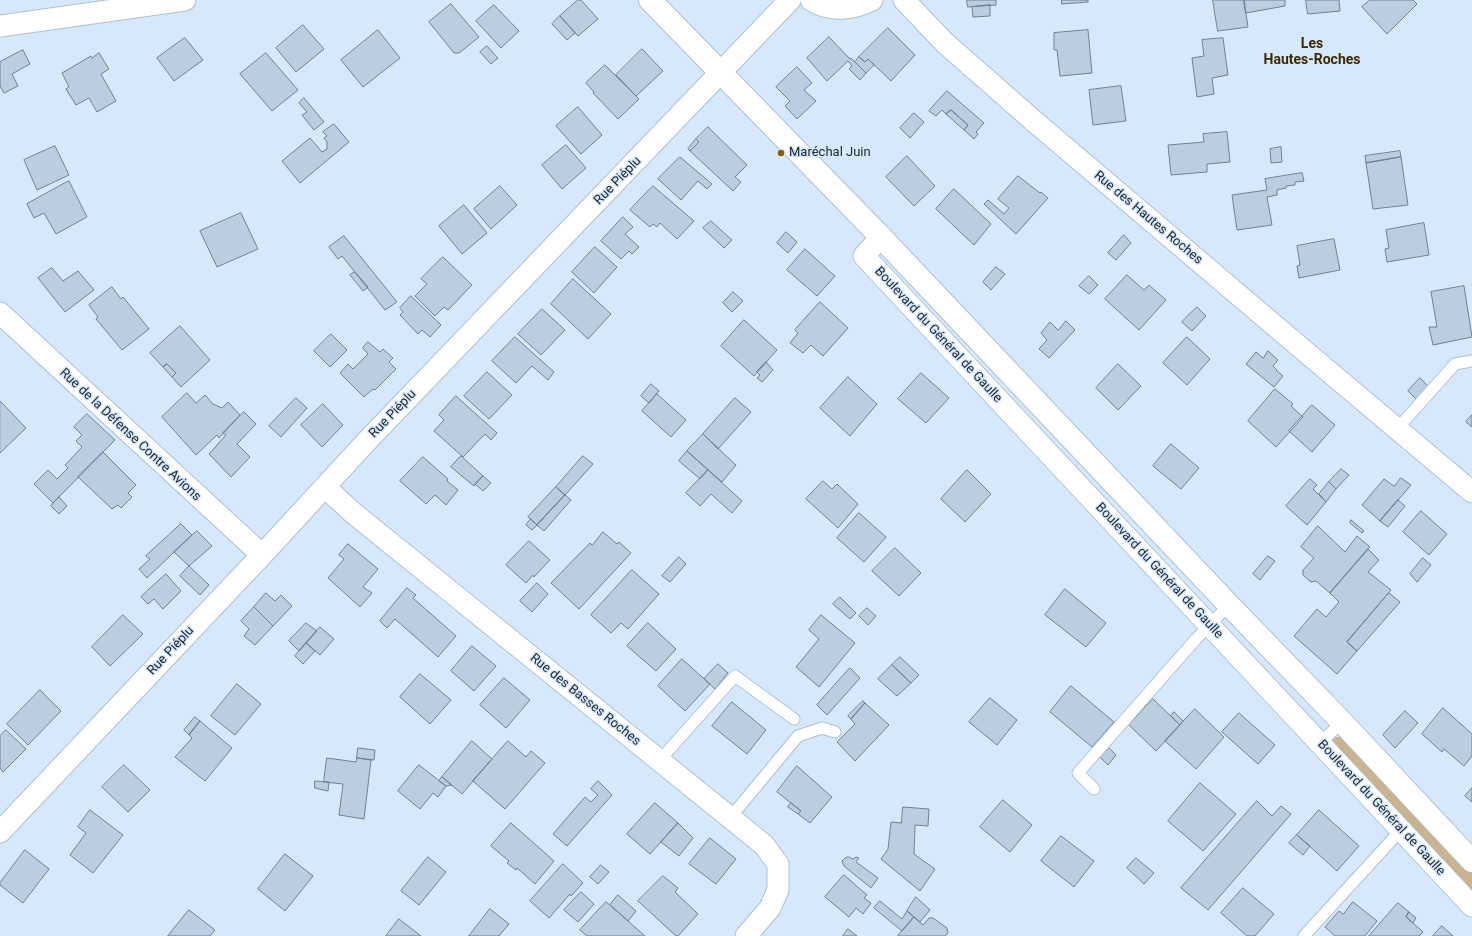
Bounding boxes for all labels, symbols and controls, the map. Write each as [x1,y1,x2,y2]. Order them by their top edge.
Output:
district label: Les Hautes-Roches [1264,36,1360,68]
place label: Maréchal Juin [789,145,871,161]
marker: Maréchal Juin [776,148,786,158]
street label: Rue Piéplu [591,154,645,208]
street label: Rue des Hautes Roches [1090,168,1206,268]
street label: Boulevard du Général de Gaulle [871,264,1005,406]
street label: Rue de la Défense Contre Avions [56,365,204,505]
street label: Rue Piéplu [366,387,420,441]
street label: Boulevard du Général de Gaulle [1092,500,1226,642]
street label: Rue Piéplu [144,623,198,679]
street label: Rue des Basses Roches [527,651,643,749]
street label: Boulevard du Général de Gaulle [1314,737,1448,879]

